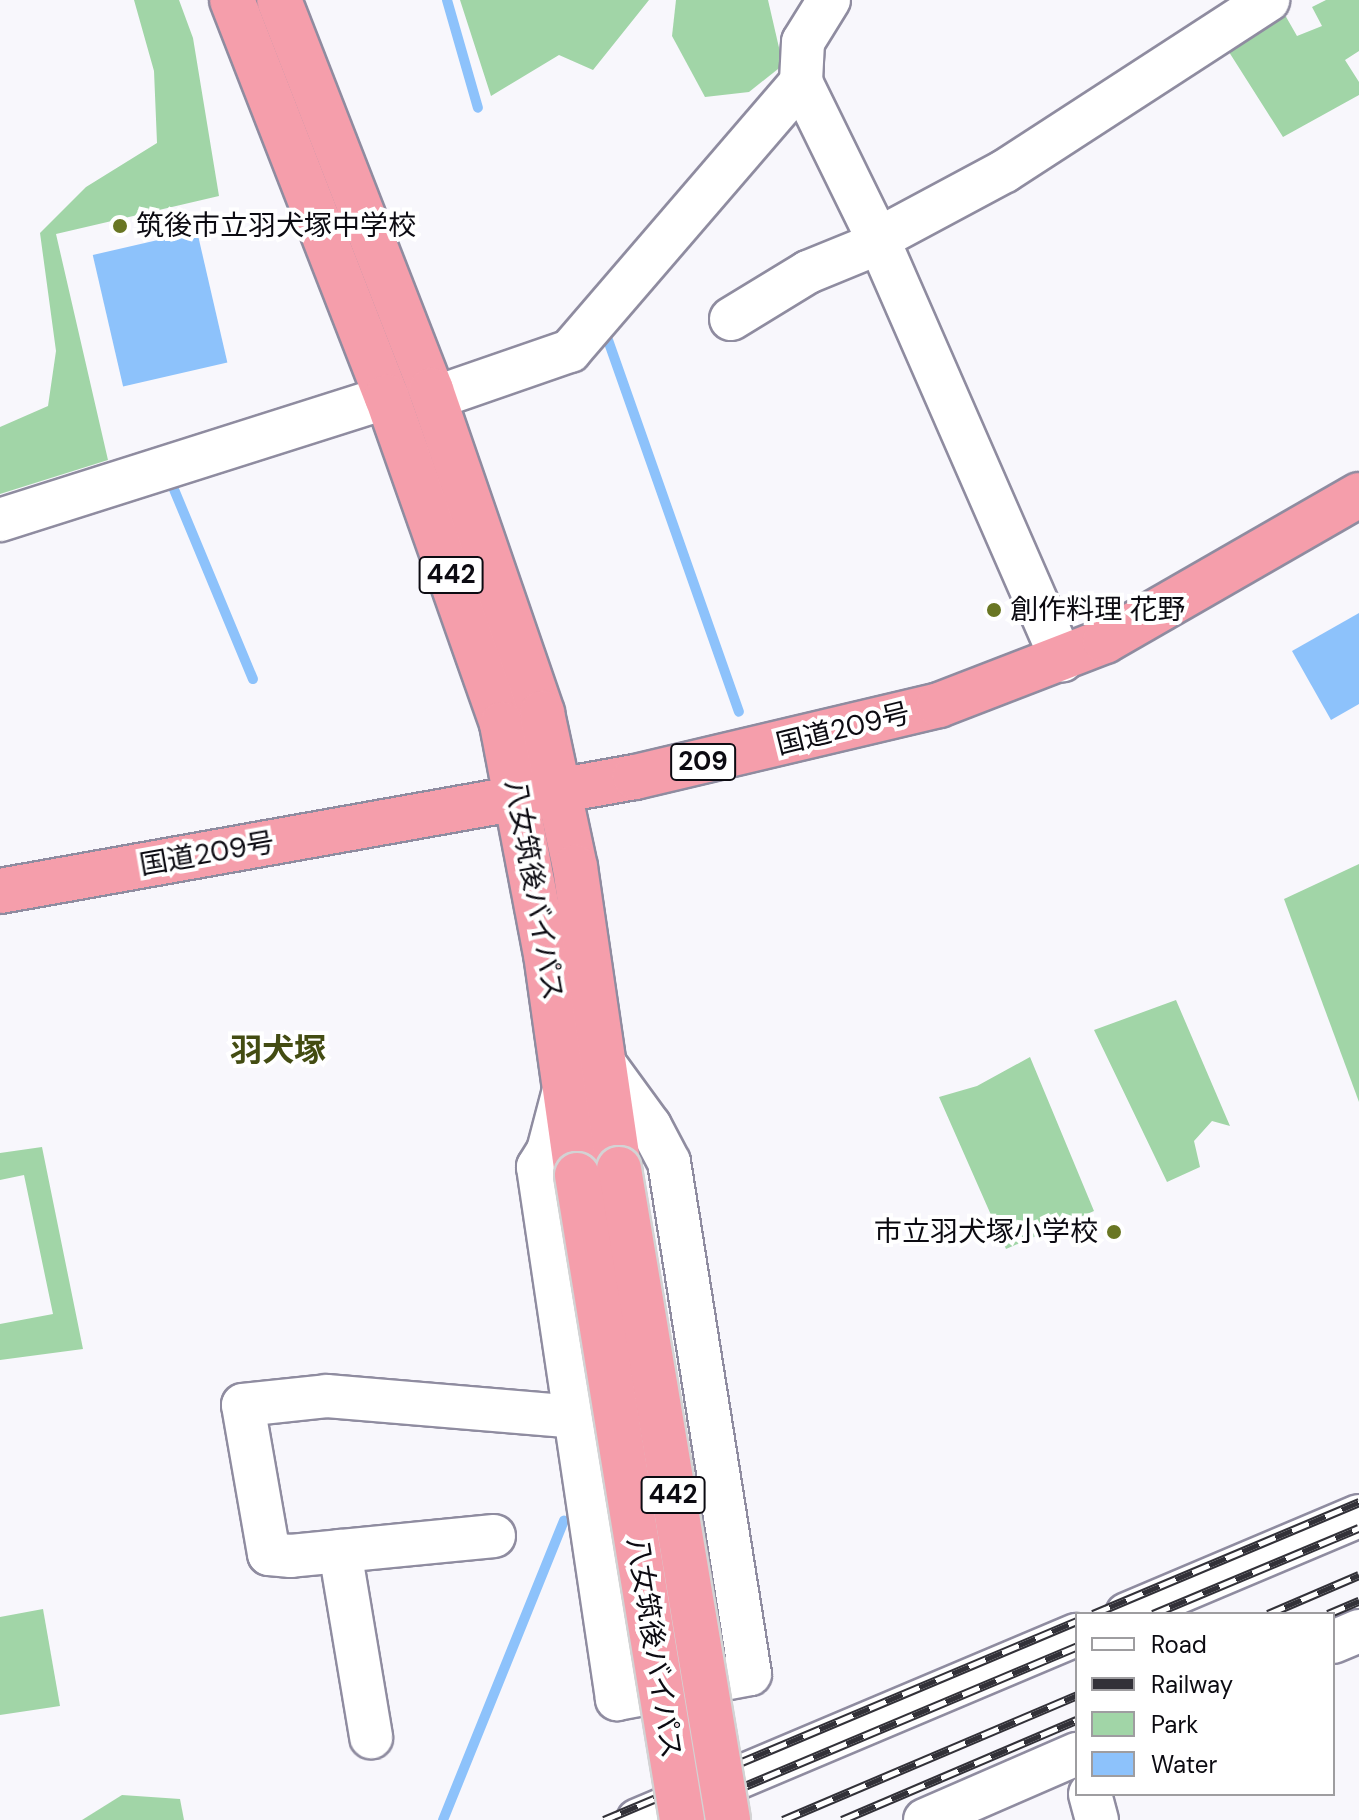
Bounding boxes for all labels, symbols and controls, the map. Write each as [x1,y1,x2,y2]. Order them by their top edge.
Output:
place label: 筑後市立羽犬塚中学校 [136,209,416,243]
marker: 筑後市立羽犬塚中学校 [111,217,129,235]
road number: 442 [417,553,485,597]
place label: 創作料理 花野 [1010,593,1185,627]
marker: 創作料理 花野 [985,601,1003,619]
street label: 国道209号 [773,696,913,762]
road number: 209 [669,740,737,784]
street label: 八女筑後バイパス [498,777,570,1003]
street label: 国道209号 [137,826,277,882]
district label: 羽犬塚 [230,1031,326,1069]
place label: 市立羽犬塚小学校 [874,1215,1098,1249]
marker: 市立羽犬塚小学校 [1105,1223,1123,1241]
road number: 442 [639,1473,707,1517]
street label: 八女筑後バイパス [620,1535,688,1761]
legend [1075,1612,1335,1796]
text: Road [1151,1629,1207,1660]
text: Railway [1151,1669,1233,1700]
text: Park [1151,1709,1198,1740]
text: Water [1151,1749,1217,1780]

